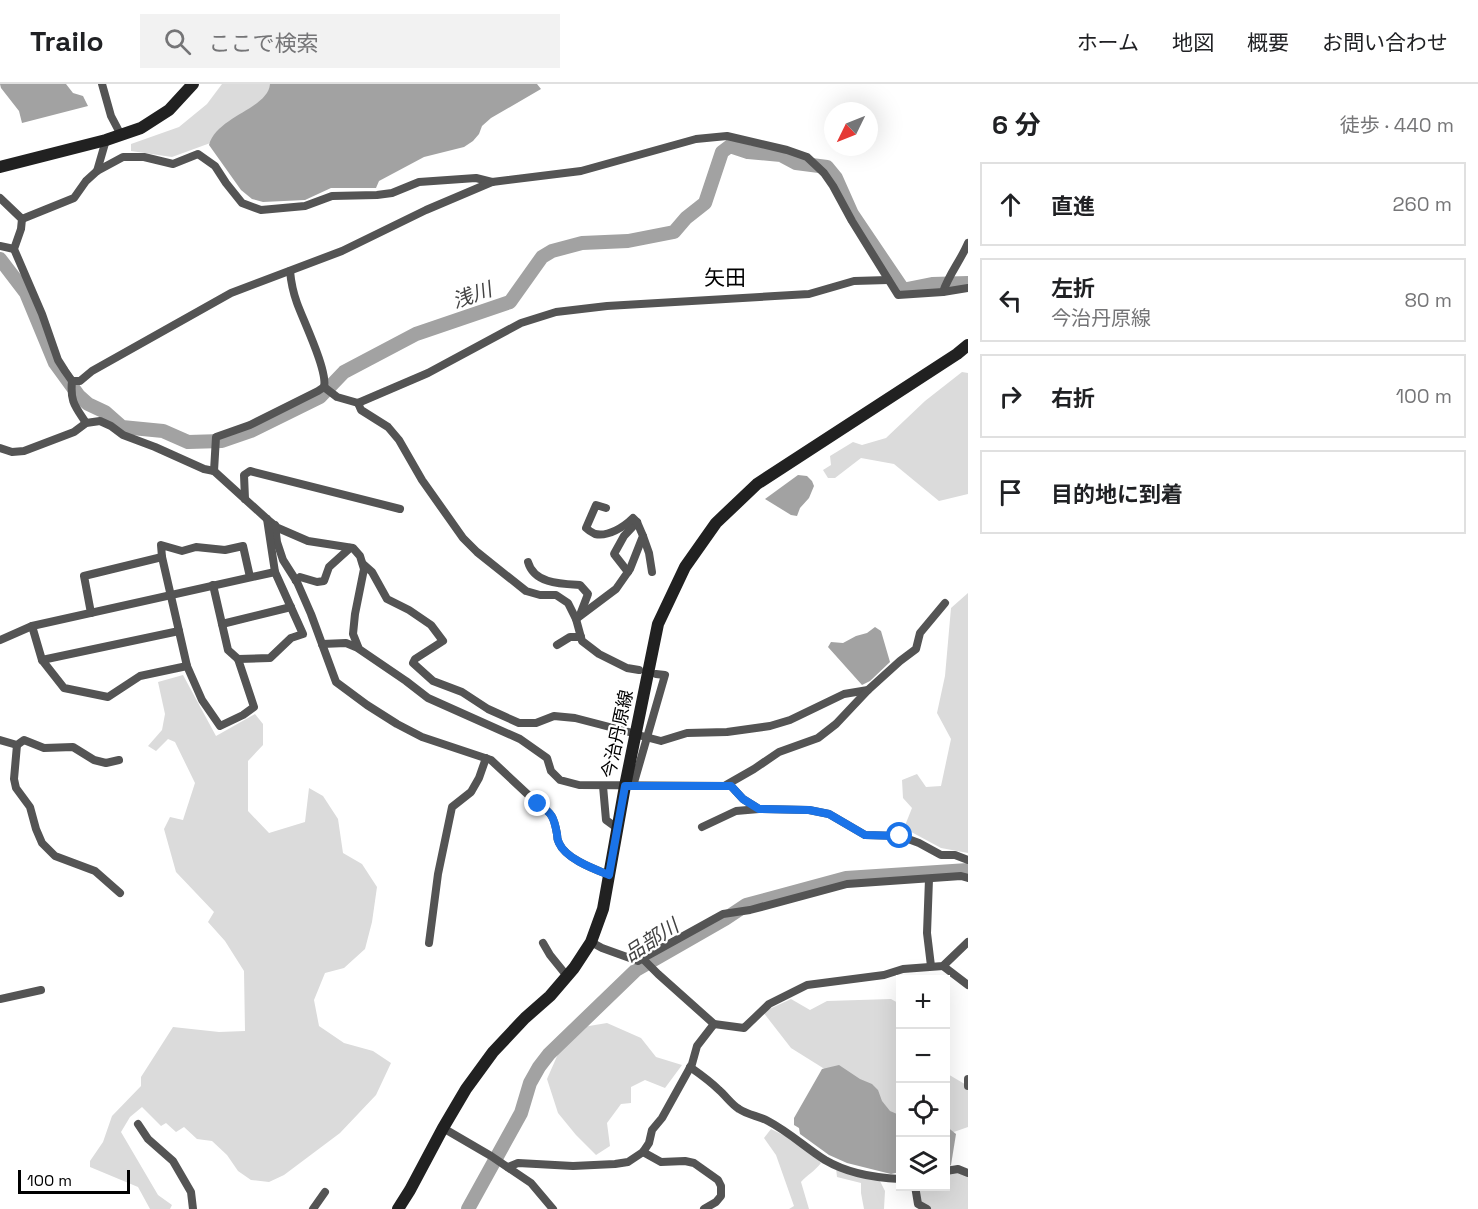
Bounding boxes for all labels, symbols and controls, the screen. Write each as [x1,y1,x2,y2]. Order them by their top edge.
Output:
search box [140,14,560,68]
text: Trailo [30,23,104,59]
icon: search [161,25,194,58]
text: ここで検索 [209,29,319,57]
text: ホーム [1077,29,1139,56]
text: 地図 [1172,29,1214,56]
text: 概要 [1247,29,1289,56]
text: お問い合わせ [1322,29,1448,56]
north arrow [824,102,878,156]
text: 6 分 [992,108,1041,142]
text: 徒歩 · 440 m [1340,112,1454,138]
icon: ahead [994,188,1027,221]
text: 260 m [1393,191,1452,217]
text: 直進 [1051,192,1095,220]
district label: 矢田 [704,264,746,291]
text: 左折 [1051,274,1095,302]
water label: 浅川 [449,276,497,314]
icon: left [994,284,1027,317]
text: 80 m [1404,287,1452,313]
text: 今治丹原線 [1051,305,1151,331]
icon: right [994,380,1027,413]
text: 100 m [1396,383,1452,409]
text: 右折 [1051,384,1095,412]
icon: arrive [994,476,1027,509]
text: 目的地に到着 [1051,480,1183,508]
street label: 今治丹原線 [596,688,638,780]
route end [524,790,550,816]
route start [886,822,912,848]
water label: 品部川 [619,912,685,967]
map controls [896,975,950,1191]
button: + [896,975,950,1029]
button: − [896,1029,950,1083]
button: locate [896,1083,950,1137]
button: layers [896,1137,950,1191]
scale bar [18,1167,130,1194]
text: 100 m [27,1170,72,1191]

